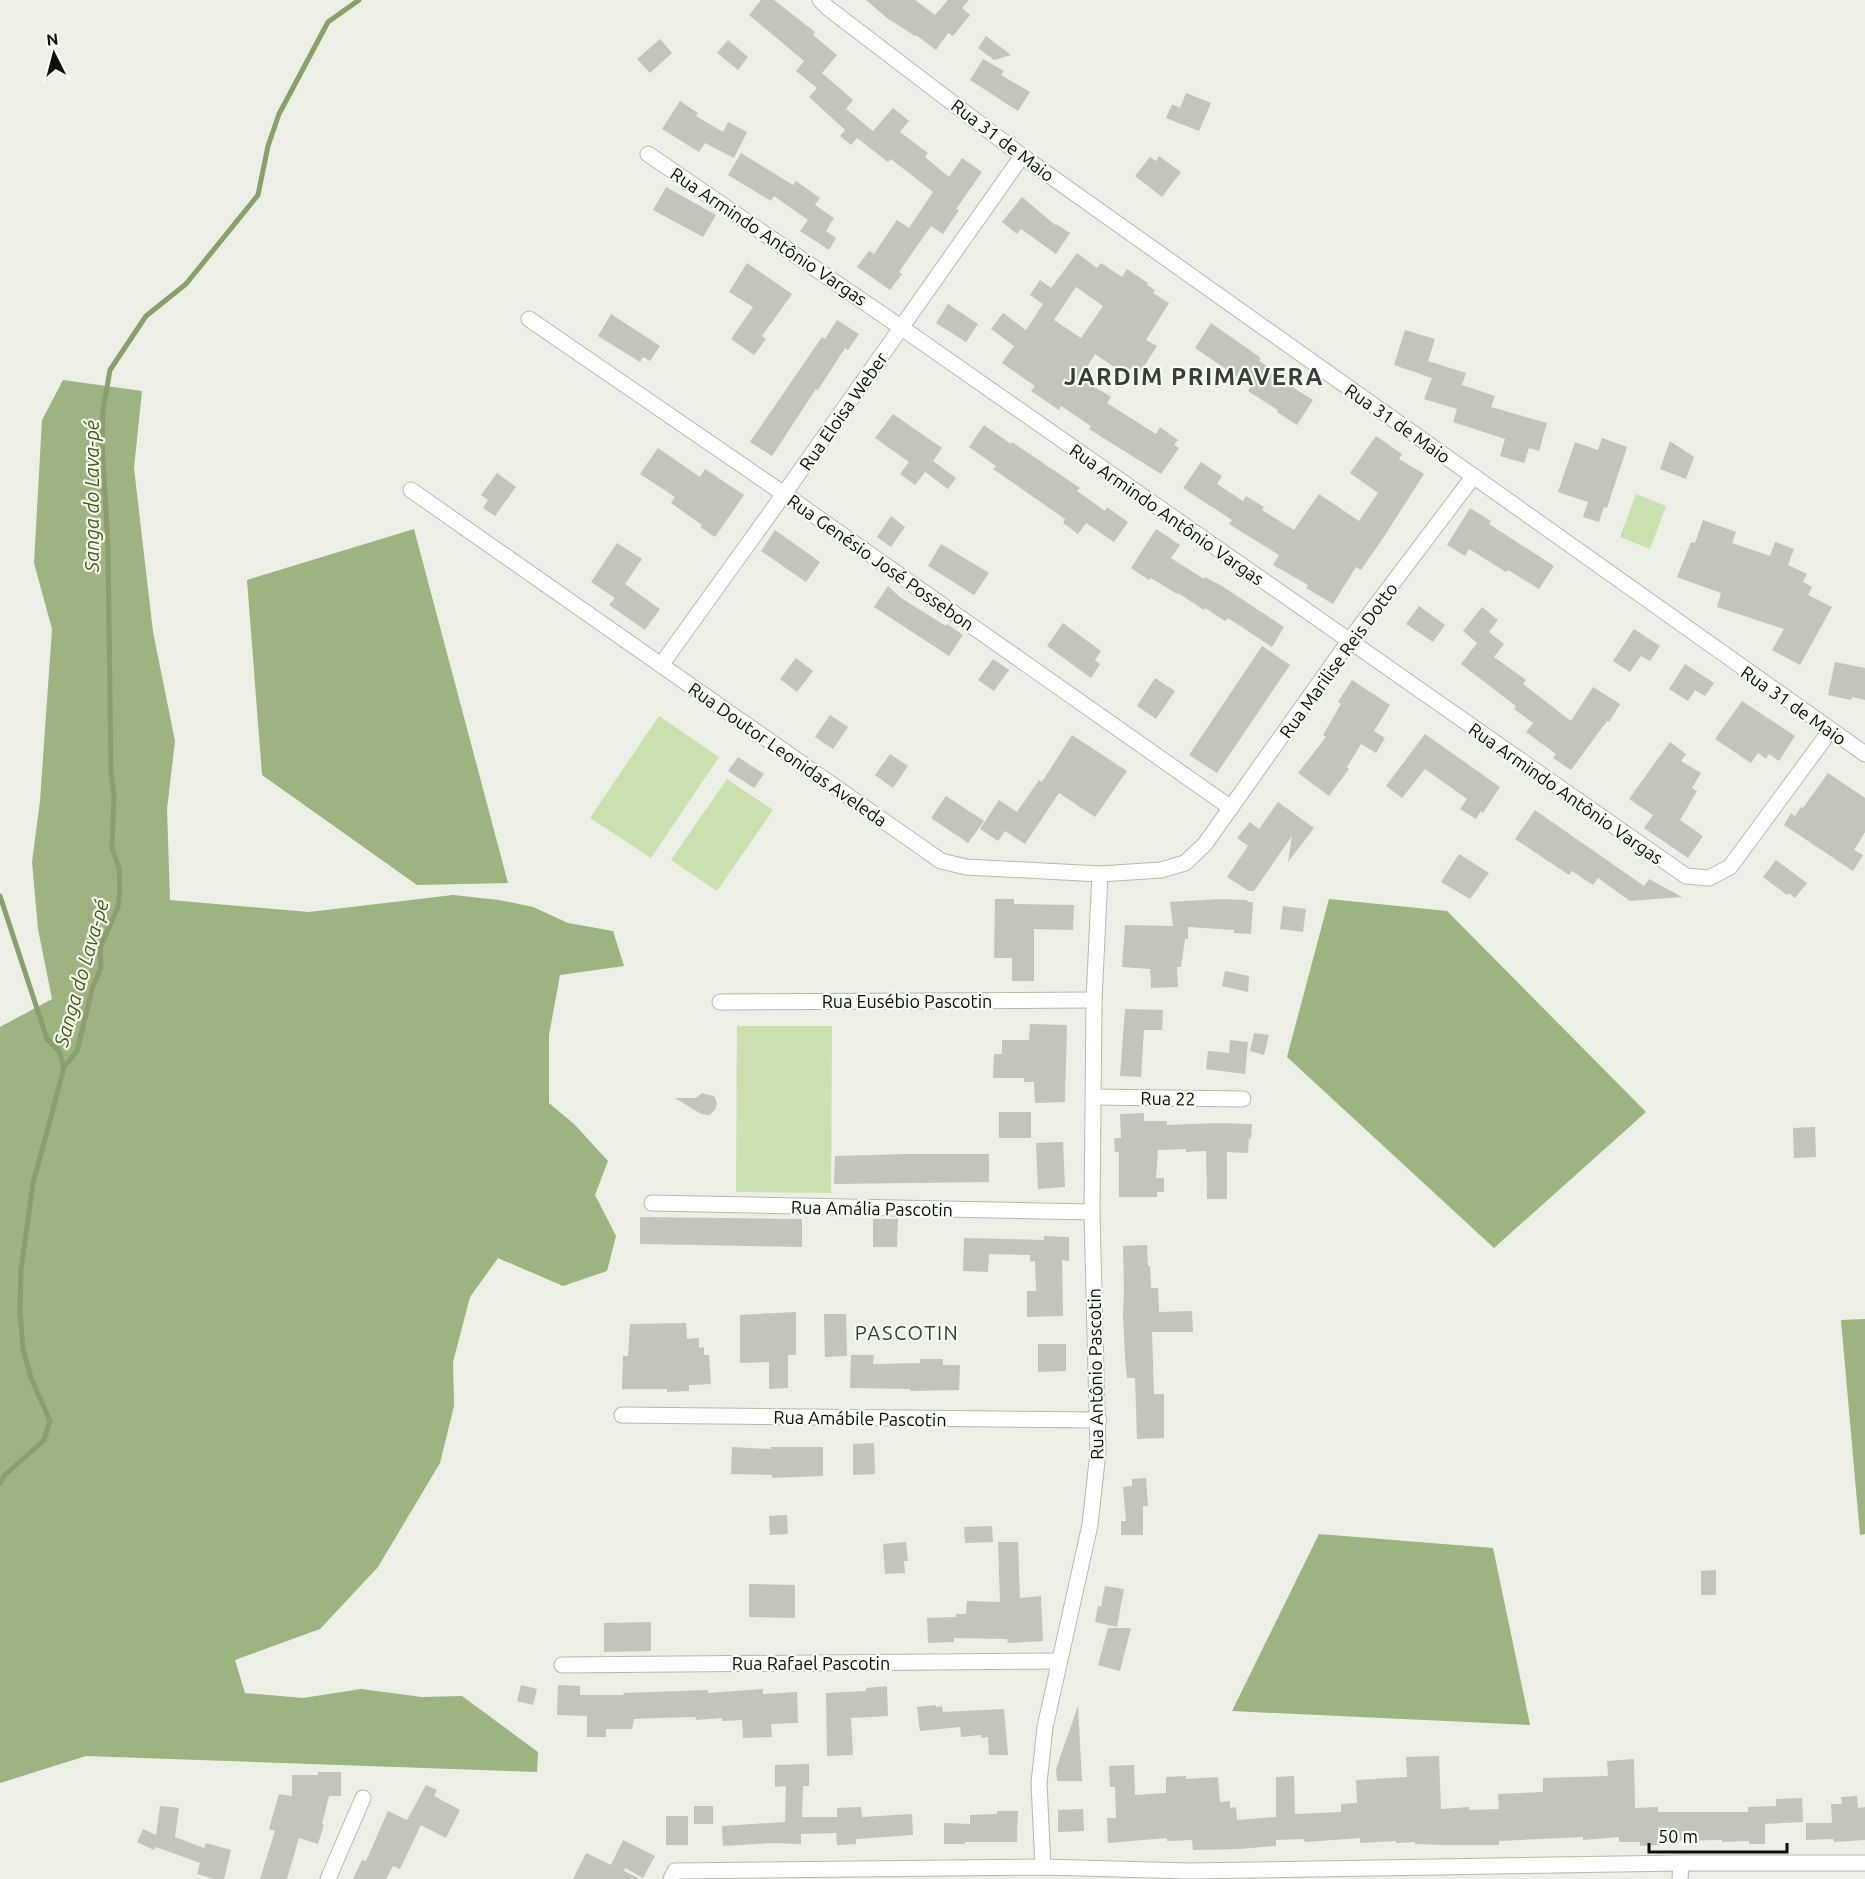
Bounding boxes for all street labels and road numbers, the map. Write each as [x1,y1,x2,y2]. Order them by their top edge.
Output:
street label: Rua 31 de Maio [948,95,1058,185]
street label: Rua Armindo Antônio Vargas [667,163,871,309]
street label: Rua Eloisa Weber [795,348,891,474]
street label: Rua 31 de Maio [1342,379,1454,467]
street label: Rua Armindo Antônio Vargas [1066,439,1268,589]
street label: Rua Genésio José Possebon [784,490,978,634]
street label: Rua Marilise Reis Dotto [1275,578,1401,742]
street label: Rua 31 de Maio [1738,661,1850,749]
street label: Rua Doutor Leonidas Aveleda [685,678,891,830]
street label: Rua Armindo Antônio Vargas [1465,718,1667,868]
street label: Rua Eusébio Pascotin [822,991,992,1011]
street label: Rua 22 [1140,1088,1196,1108]
street label: Rua Amália Pascotin [791,1197,953,1219]
street label: Rua Antônio Pascotin [1084,1288,1106,1460]
street label: Rua Amábile Pascotin [773,1406,947,1430]
street label: Rua Rafael Pascotin [732,1653,890,1673]

